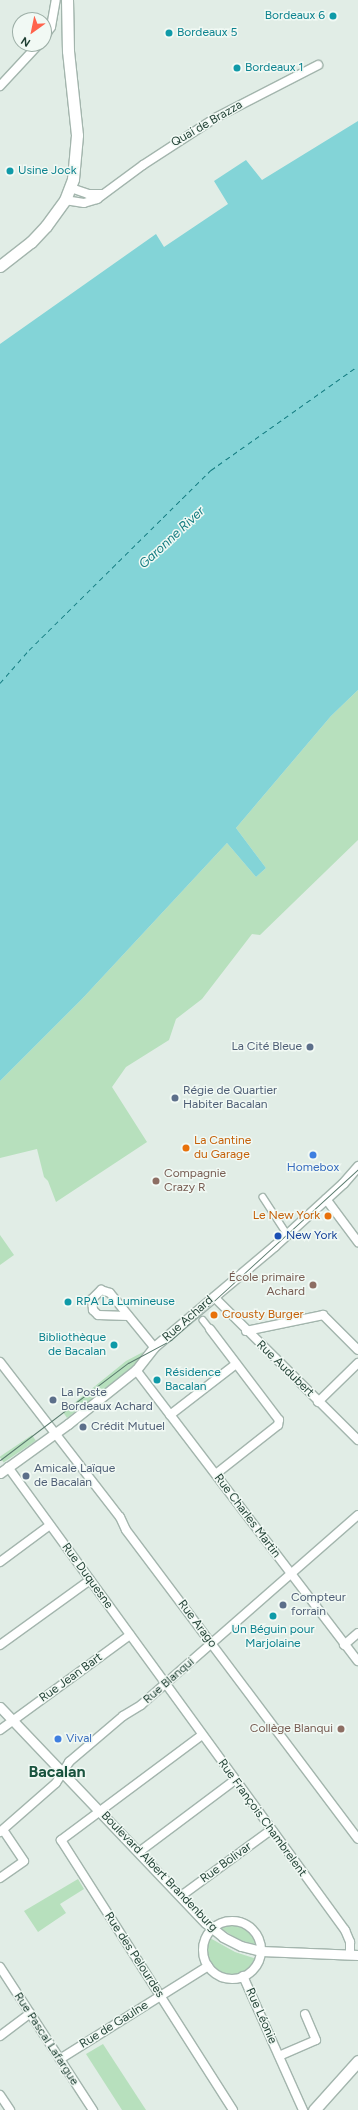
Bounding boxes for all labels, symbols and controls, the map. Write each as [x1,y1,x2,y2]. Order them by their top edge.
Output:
place label: Bordeaux 6 [265,9,325,23]
marker: Bordeaux 6 [328,11,338,21]
north arrow [12,12,52,52]
place label: Bordeaux 5 [177,26,237,40]
marker: Bordeaux 5 [164,28,174,38]
text: N [19,34,33,49]
place label: Bordeaux 1 [245,61,303,75]
marker: Bordeaux 1 [232,63,242,73]
street label: Quai de Brazza [169,98,245,150]
place label: Usine Jock [18,164,77,178]
marker: Usine Jock [5,166,15,176]
water label: Garonne River [136,504,208,572]
place label: La Cité Bleue [231,1040,302,1054]
marker: La Cité Bleue [305,1042,315,1052]
place label: Régie de Quartier Habiter Bacalan [183,1084,277,1112]
marker: Régie de Quartier Habiter Bacalan [170,1093,180,1103]
place label: La Cantine du Garage [194,1134,251,1162]
marker: La Cantine du Garage [181,1143,191,1153]
marker: Homebox [308,1150,318,1160]
place label: Homebox [287,1161,339,1175]
place label: Compagnie Crazy R [164,1167,226,1195]
marker: Compagnie Crazy R [151,1176,161,1186]
place label: Le New York [253,1209,320,1223]
marker: Le New York [323,1211,333,1221]
place label: New York [286,1229,337,1243]
marker: New York [273,1231,283,1241]
place label: École primaire Achard [229,1271,305,1299]
marker: École primaire Achard [308,1280,318,1290]
street label: Rue Achard [160,1293,216,1345]
place label: RPA La Lumineuse [76,1295,175,1309]
marker: RPA La Lumineuse [63,1297,73,1307]
place label: Crousty Burger [222,1308,304,1322]
marker: Crousty Burger [209,1310,219,1320]
place label: Bibliothèque de Bacalan [38,1331,106,1359]
street label: Rue Audubert [253,1338,317,1400]
marker: Bibliothèque de Bacalan [109,1340,119,1350]
place label: Résidence Bacalan [165,1366,221,1394]
marker: Résidence Bacalan [152,1375,162,1385]
place label: La Poste Bordeaux Achard [61,1386,153,1414]
marker: La Poste Bordeaux Achard [48,1395,58,1405]
place label: Crédit Mutuel [91,1420,165,1434]
marker: Crédit Mutuel [78,1422,88,1432]
place label: Amicale Laïque de Bacalan [34,1462,115,1490]
marker: Amicale Laïque de Bacalan [21,1471,31,1481]
street label: Rue Charles Martin [211,1471,283,1561]
street label: Rue Duquesne [58,1540,116,1612]
place label: Compteur forrain [291,1591,346,1619]
street label: Rue Arago [174,1597,220,1651]
marker: Compteur forrain [278,1600,288,1610]
marker: Un Béguin pour Marjolaine [268,1611,278,1621]
place label: Un Béguin pour Marjolaine [231,1623,315,1651]
street label: Rue Jean Bart [37,1650,105,1706]
street label: Rue Blanqui [141,1655,197,1707]
place label: Collège Blanqui [250,1722,333,1736]
marker: Collège Blanqui [336,1724,346,1734]
place label: Vival [66,1732,92,1746]
marker: Vival [53,1734,63,1744]
street label: Rue François Chambrelent [215,1757,309,1879]
district label: Bacalan [28,1762,86,1782]
street label: Boulevard Albert Brandenburg [98,1809,220,1935]
street label: Rue Bolivar [198,1840,254,1886]
street label: Rue des Pelourdes [101,1910,167,2000]
street label: Rue Léonie [242,1986,280,2046]
street label: Rue Pascal Lafargue [11,1990,81,2088]
street label: Rue de Gaulne [77,1998,151,2052]

